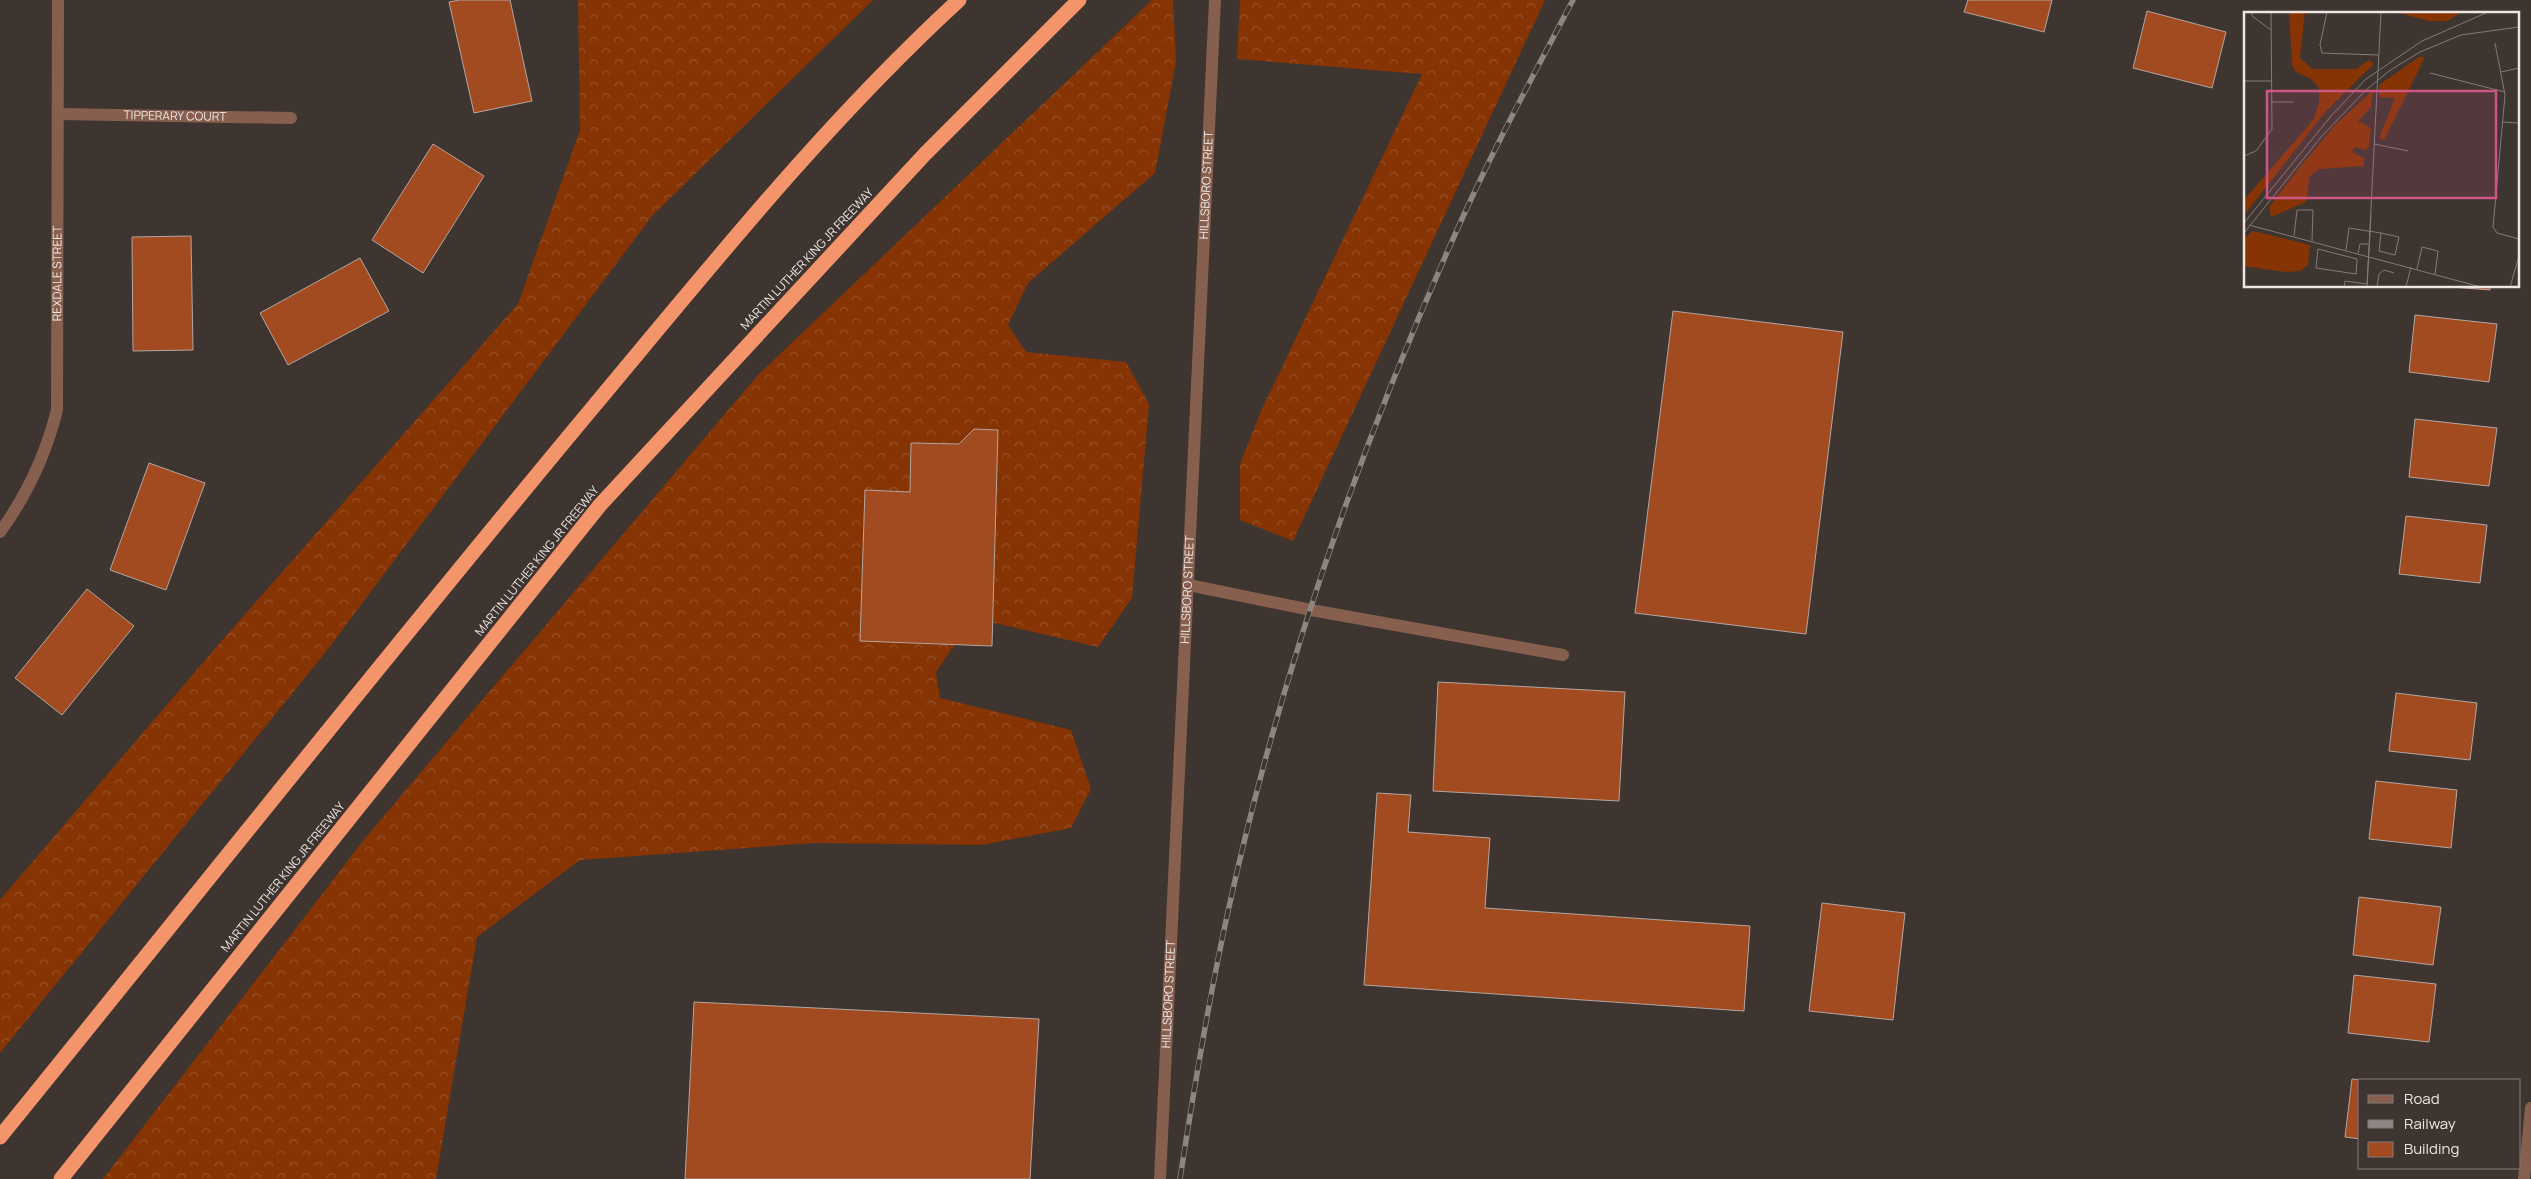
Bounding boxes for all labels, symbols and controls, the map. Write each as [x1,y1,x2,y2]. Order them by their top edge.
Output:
inset map [2244,12,2518,288]
street label: TIPPERARY COURT [123,106,227,125]
street label: HILLSBORO STREET [1195,130,1217,240]
street label: MARTIN LUTHER KING JR FREEWAY [736,184,877,333]
street label: REXDALE STREET [48,225,65,321]
street label: MARTIN LUTHER KING JR FREEWAY [471,482,603,639]
street label: HILLSBORO STREET [1176,534,1198,644]
street label: MARTIN LUTHER KING JR FREEWAY [217,798,349,955]
street label: HILLSBORO STREET [1157,939,1179,1049]
legend [2358,1079,2521,1169]
text: Road [2404,1088,2440,1109]
text: Railway [2404,1113,2456,1134]
text: Building [2404,1138,2459,1159]

